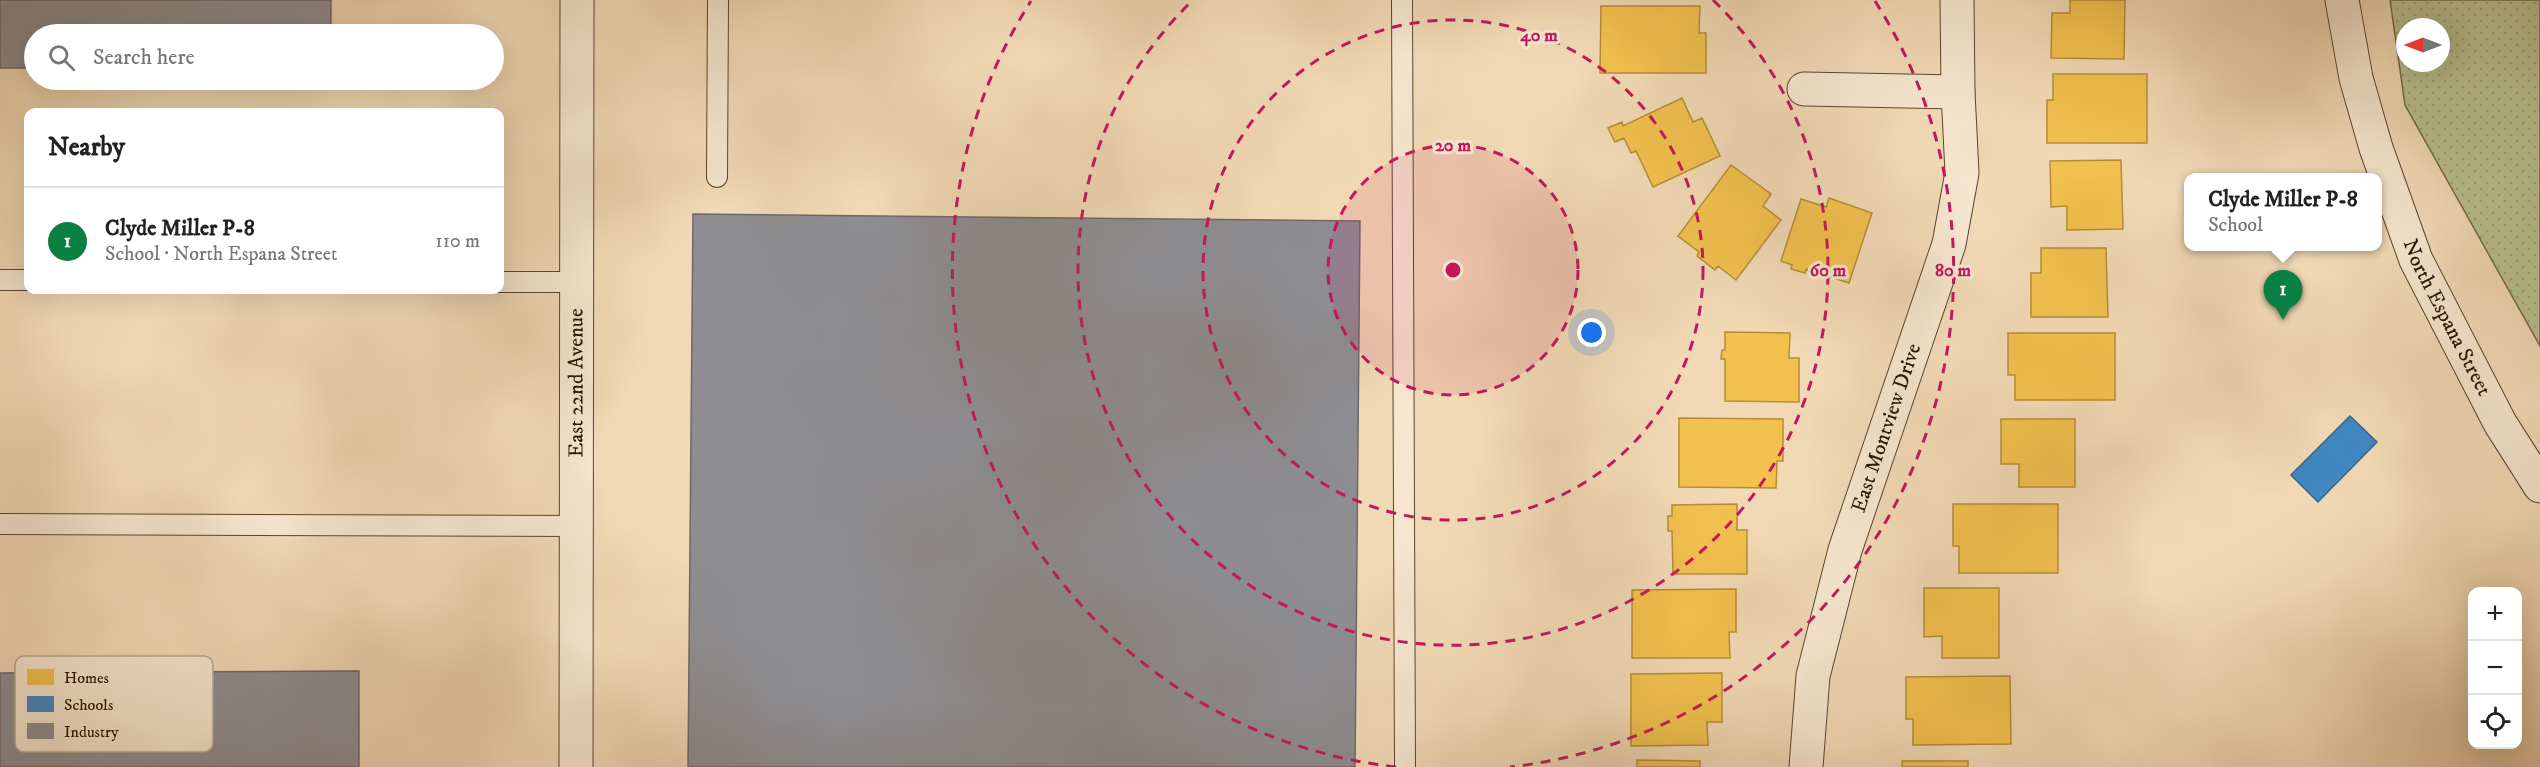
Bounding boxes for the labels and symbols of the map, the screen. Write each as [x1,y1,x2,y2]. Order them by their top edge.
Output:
north arrow [2396,18,2450,72]
text: 40 m [1519,25,1558,47]
text: 20 m [1435,135,1471,157]
street label: North Espana Street [2397,236,2497,401]
centre of rings [1443,260,1463,280]
text: 60 m [1810,260,1847,282]
text: 80 m [1935,260,1972,282]
pin: 1 [2264,270,2302,320]
street label: East 22nd Avenue [563,308,590,458]
your location [1577,318,1606,347]
street label: East Montview Drive [1846,340,1927,516]
legend [15,656,213,752]
text: Homes [64,668,109,688]
text: Schools [64,695,113,715]
text: Industry [64,722,119,742]

